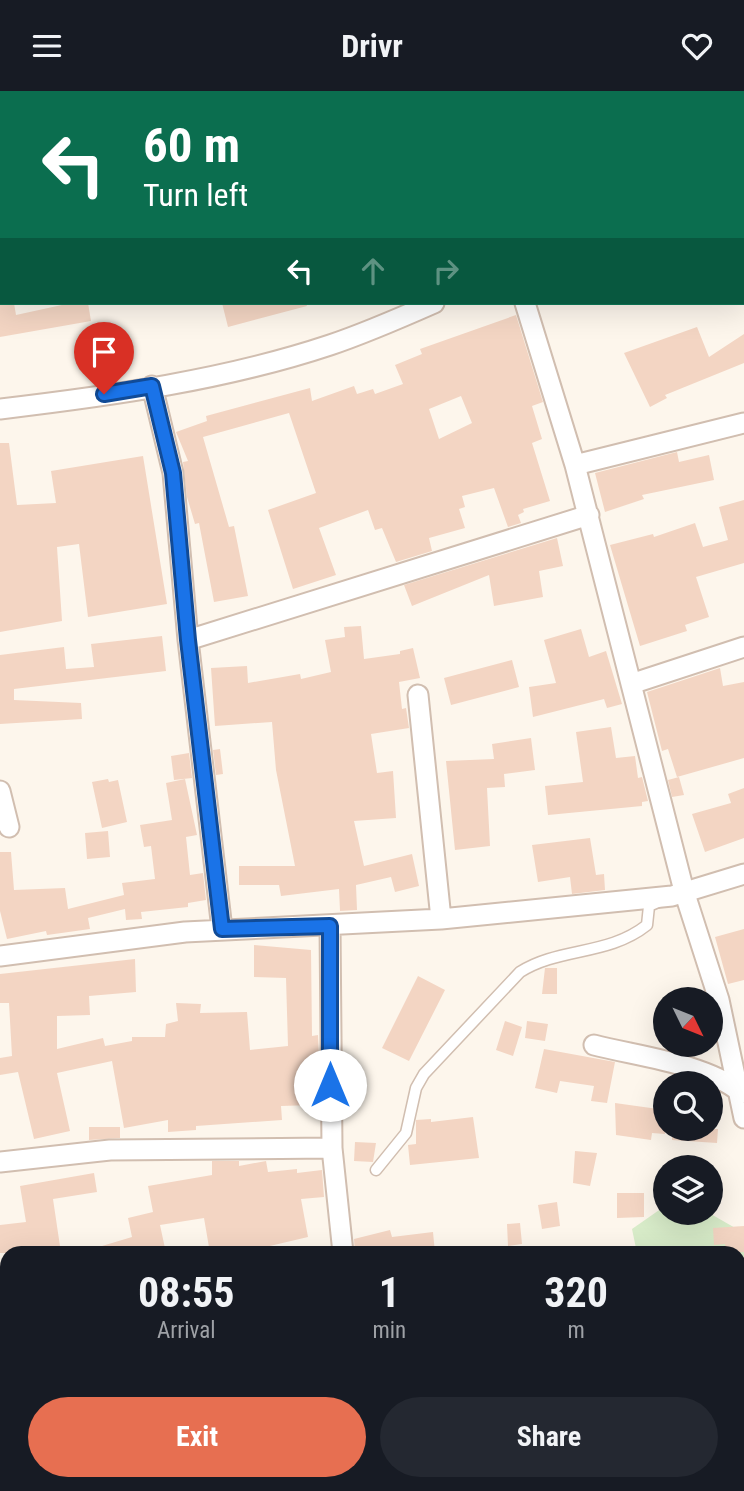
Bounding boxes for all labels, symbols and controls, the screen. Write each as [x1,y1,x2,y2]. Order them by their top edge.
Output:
icon: menu [28,27,66,65]
text: Drivr [341,27,403,65]
icon: heart [678,27,716,65]
text: 60 m [143,117,240,174]
icon: left [28,119,119,210]
text: Turn left [143,176,248,214]
icon: left [281,252,319,290]
icon: ahead [354,252,392,290]
icon: right [427,252,465,290]
pin [74,322,134,394]
icon: arrive [85,333,123,371]
north arrow [653,987,723,1057]
map controls [653,987,723,1225]
position arrow [293,1048,367,1122]
button: search [653,1071,723,1141]
button: layers [653,1155,723,1225]
text: 08:55 [138,1268,234,1317]
text: 1 [379,1268,400,1317]
text: 320 [544,1268,608,1317]
text: Arrival [157,1317,215,1344]
text: min [372,1317,406,1344]
text: m [567,1317,585,1344]
button: Exit [28,1397,366,1477]
button: Share [380,1397,718,1477]

